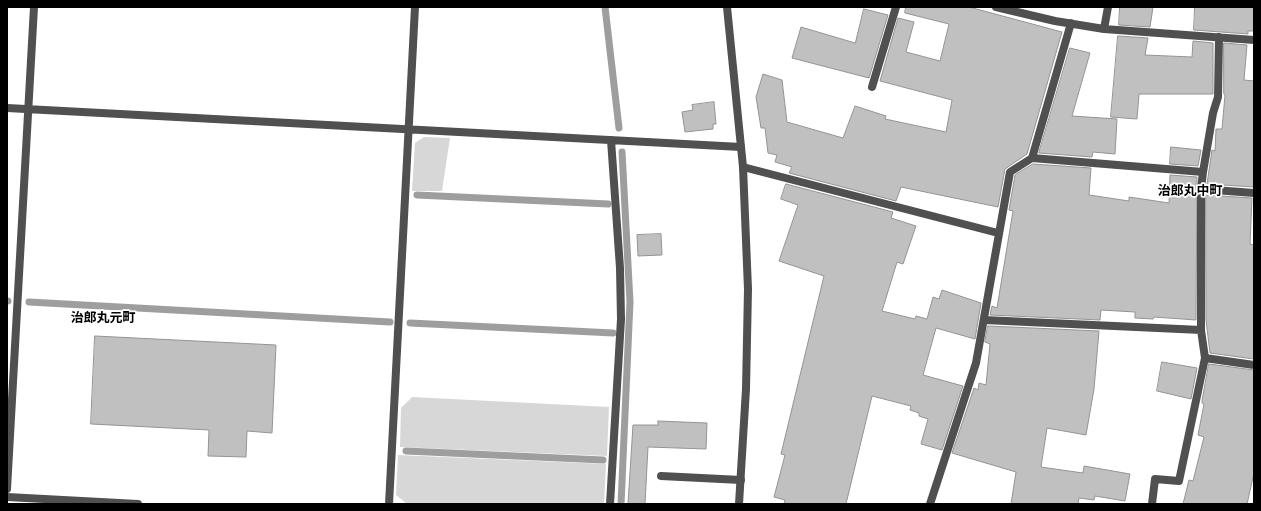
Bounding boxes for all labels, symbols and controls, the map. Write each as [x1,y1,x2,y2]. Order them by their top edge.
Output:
district label: 治郎丸中町 [1158,183,1222,199]
district label: 治郎丸元町 [71,310,135,326]

